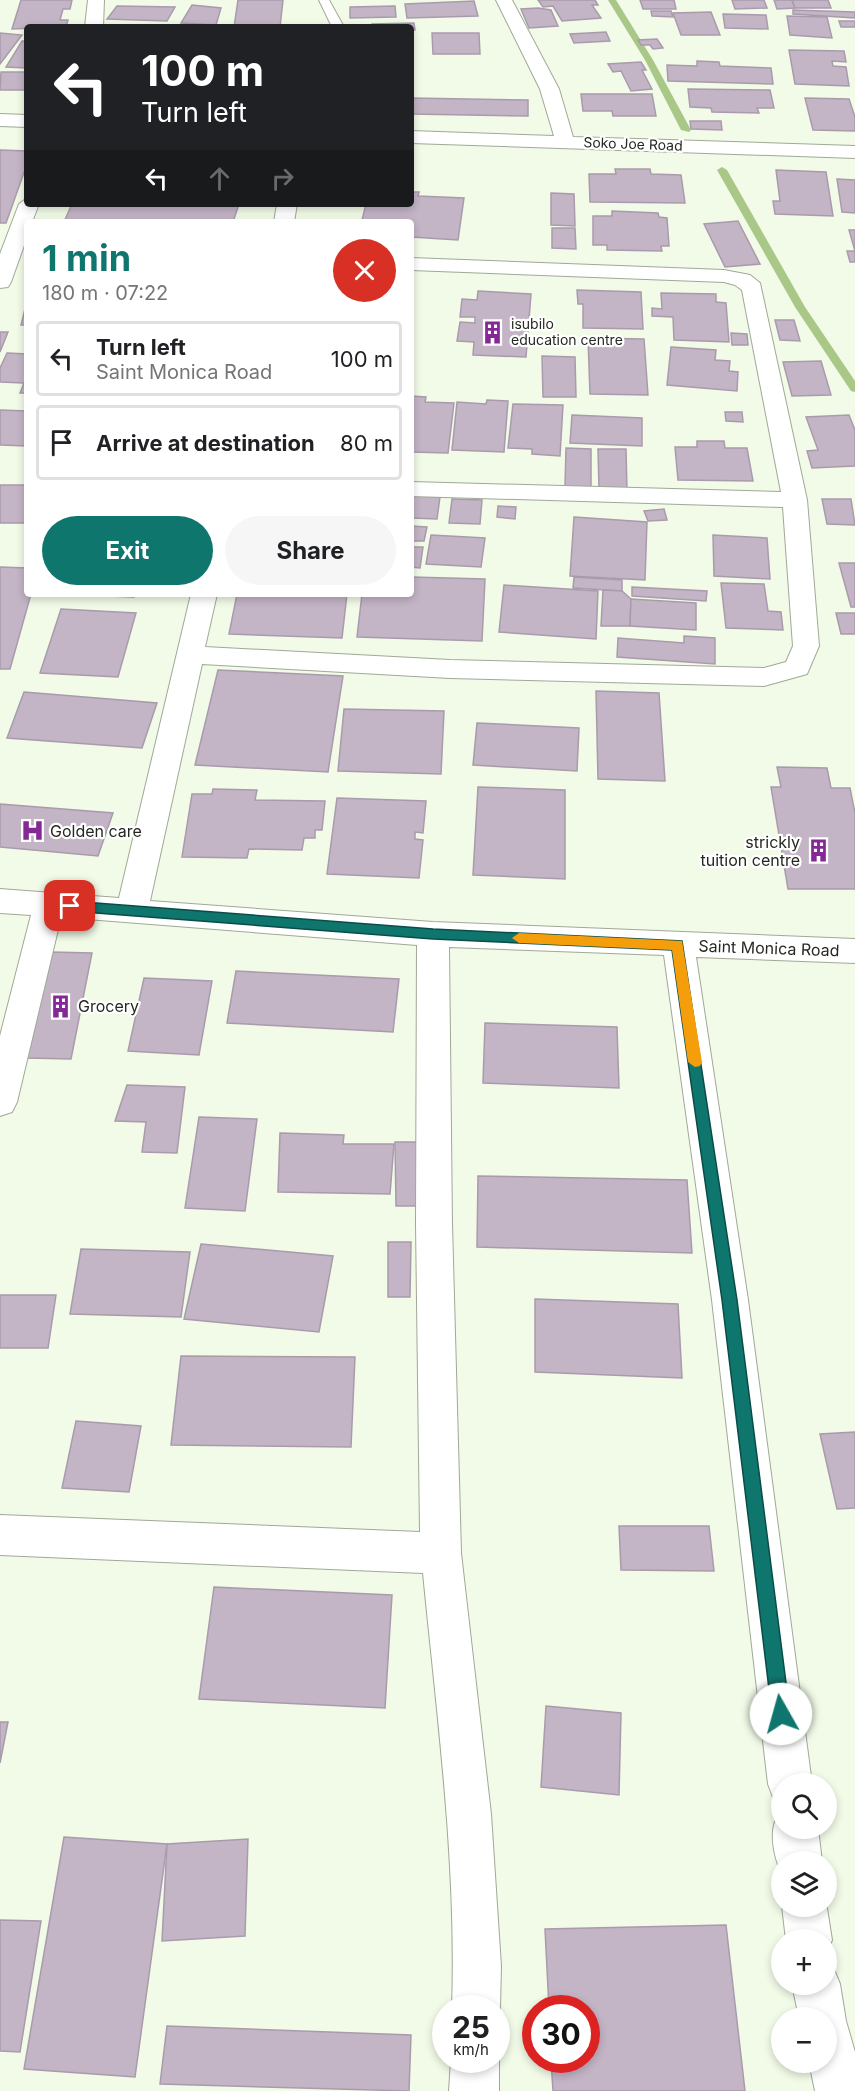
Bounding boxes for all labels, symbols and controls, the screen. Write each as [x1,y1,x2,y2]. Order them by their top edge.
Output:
text: 100 m [141,45,264,96]
icon: left [42,48,120,126]
text: Turn left [141,96,247,129]
street label: Soko Joe Road [583,133,683,154]
icon: left [140,162,173,195]
icon: ahead [203,162,236,195]
icon: right [266,162,299,195]
text: 1 min [42,236,131,280]
button: close [333,239,396,302]
text: 180 m · 07:22 [42,281,168,305]
place label: isubilo education centre [511,315,623,348]
building icon: isubilo education centre [480,319,506,345]
text: Turn left [96,334,186,360]
icon: left [45,342,78,375]
text: 100 m [331,346,393,372]
text: Saint Monica Road [96,360,272,384]
icon: arrive [45,426,78,459]
text: Arrive at destination [96,430,315,456]
text: 80 m [340,430,393,456]
button: Exit [42,516,213,585]
button: Share [225,516,396,585]
hospital icon: Golden care [19,818,45,844]
place label: Golden care [50,821,142,841]
place label: strickly tuition centre [701,832,800,870]
building icon: strickly tuition centre [805,838,831,864]
pin [44,880,95,931]
icon: arrive [53,889,86,922]
street label: Saint Monica Road [698,936,840,960]
building icon: Grocery [47,993,73,1019]
place label: Grocery [78,996,139,1016]
position arrow [749,1682,813,1746]
map controls [771,1773,837,2073]
button: search [771,1773,837,1839]
button: layers [771,1851,837,1917]
button: + [771,1929,837,1995]
speed limit sign: 30 [522,1995,600,2073]
button: − [771,2007,837,2073]
text: 25 [452,2009,490,2045]
text: km/h [453,2040,489,2059]

